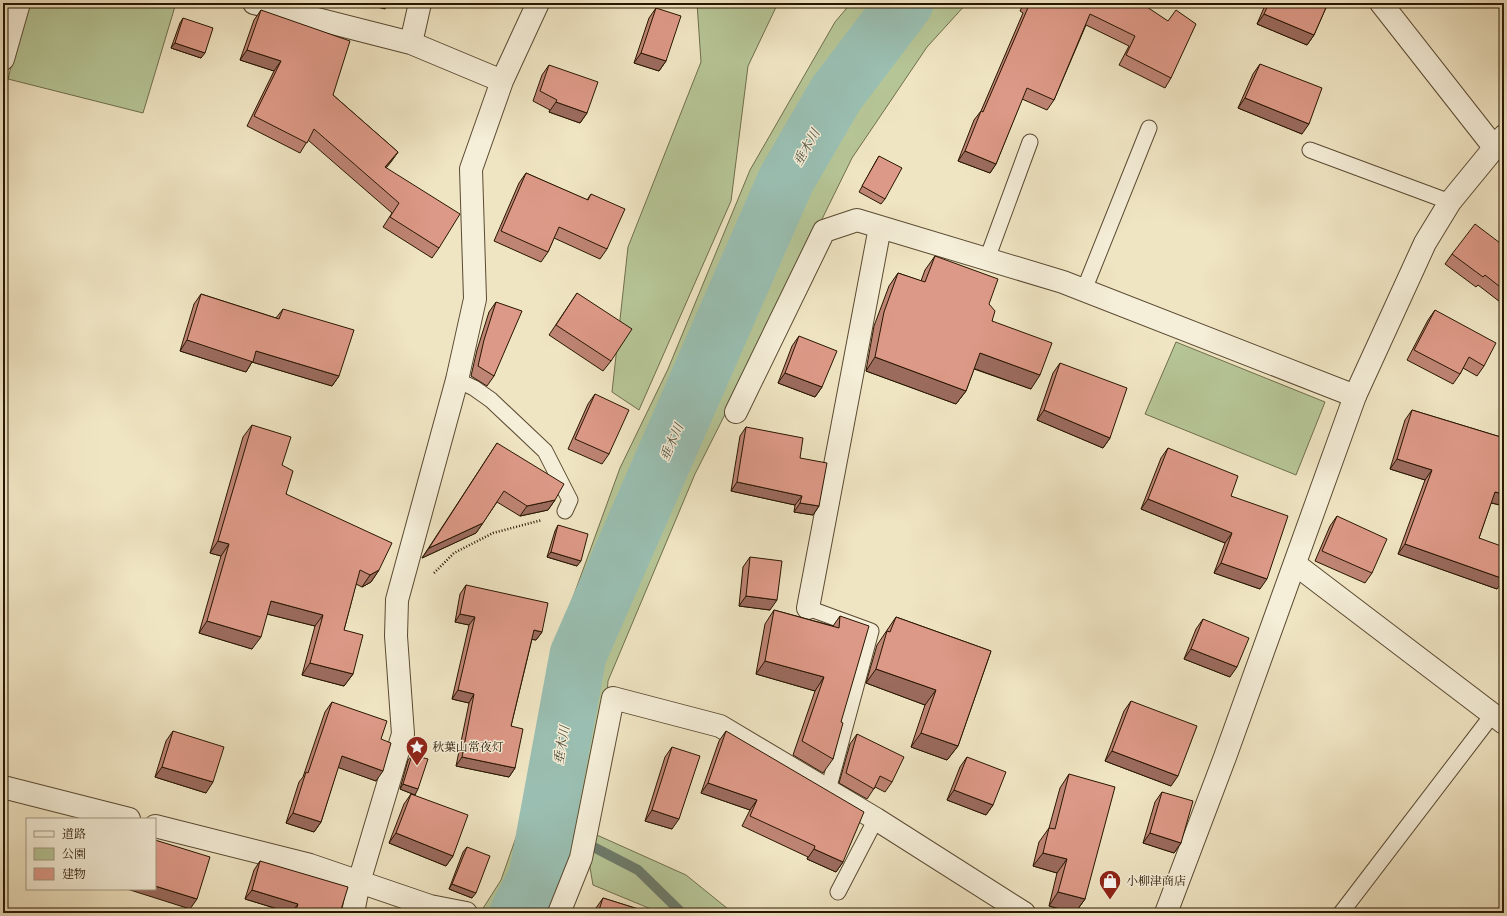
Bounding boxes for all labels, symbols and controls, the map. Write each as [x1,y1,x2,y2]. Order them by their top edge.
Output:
water label: 垂木川 [788,124,825,169]
water label: 垂木川 [655,419,689,464]
water label: 垂木川 [549,722,575,766]
place icon: 秋葉山常夜灯 [404,734,430,767]
place label: 秋葉山常夜灯 [432,738,504,755]
legend [26,818,156,890]
text: 道路 [62,825,86,842]
text: 公園 [62,845,86,862]
text: 建物 [62,865,86,882]
shop icon: 小柳津商店 [1097,868,1123,901]
place label: 小柳津商店 [1126,872,1186,889]

